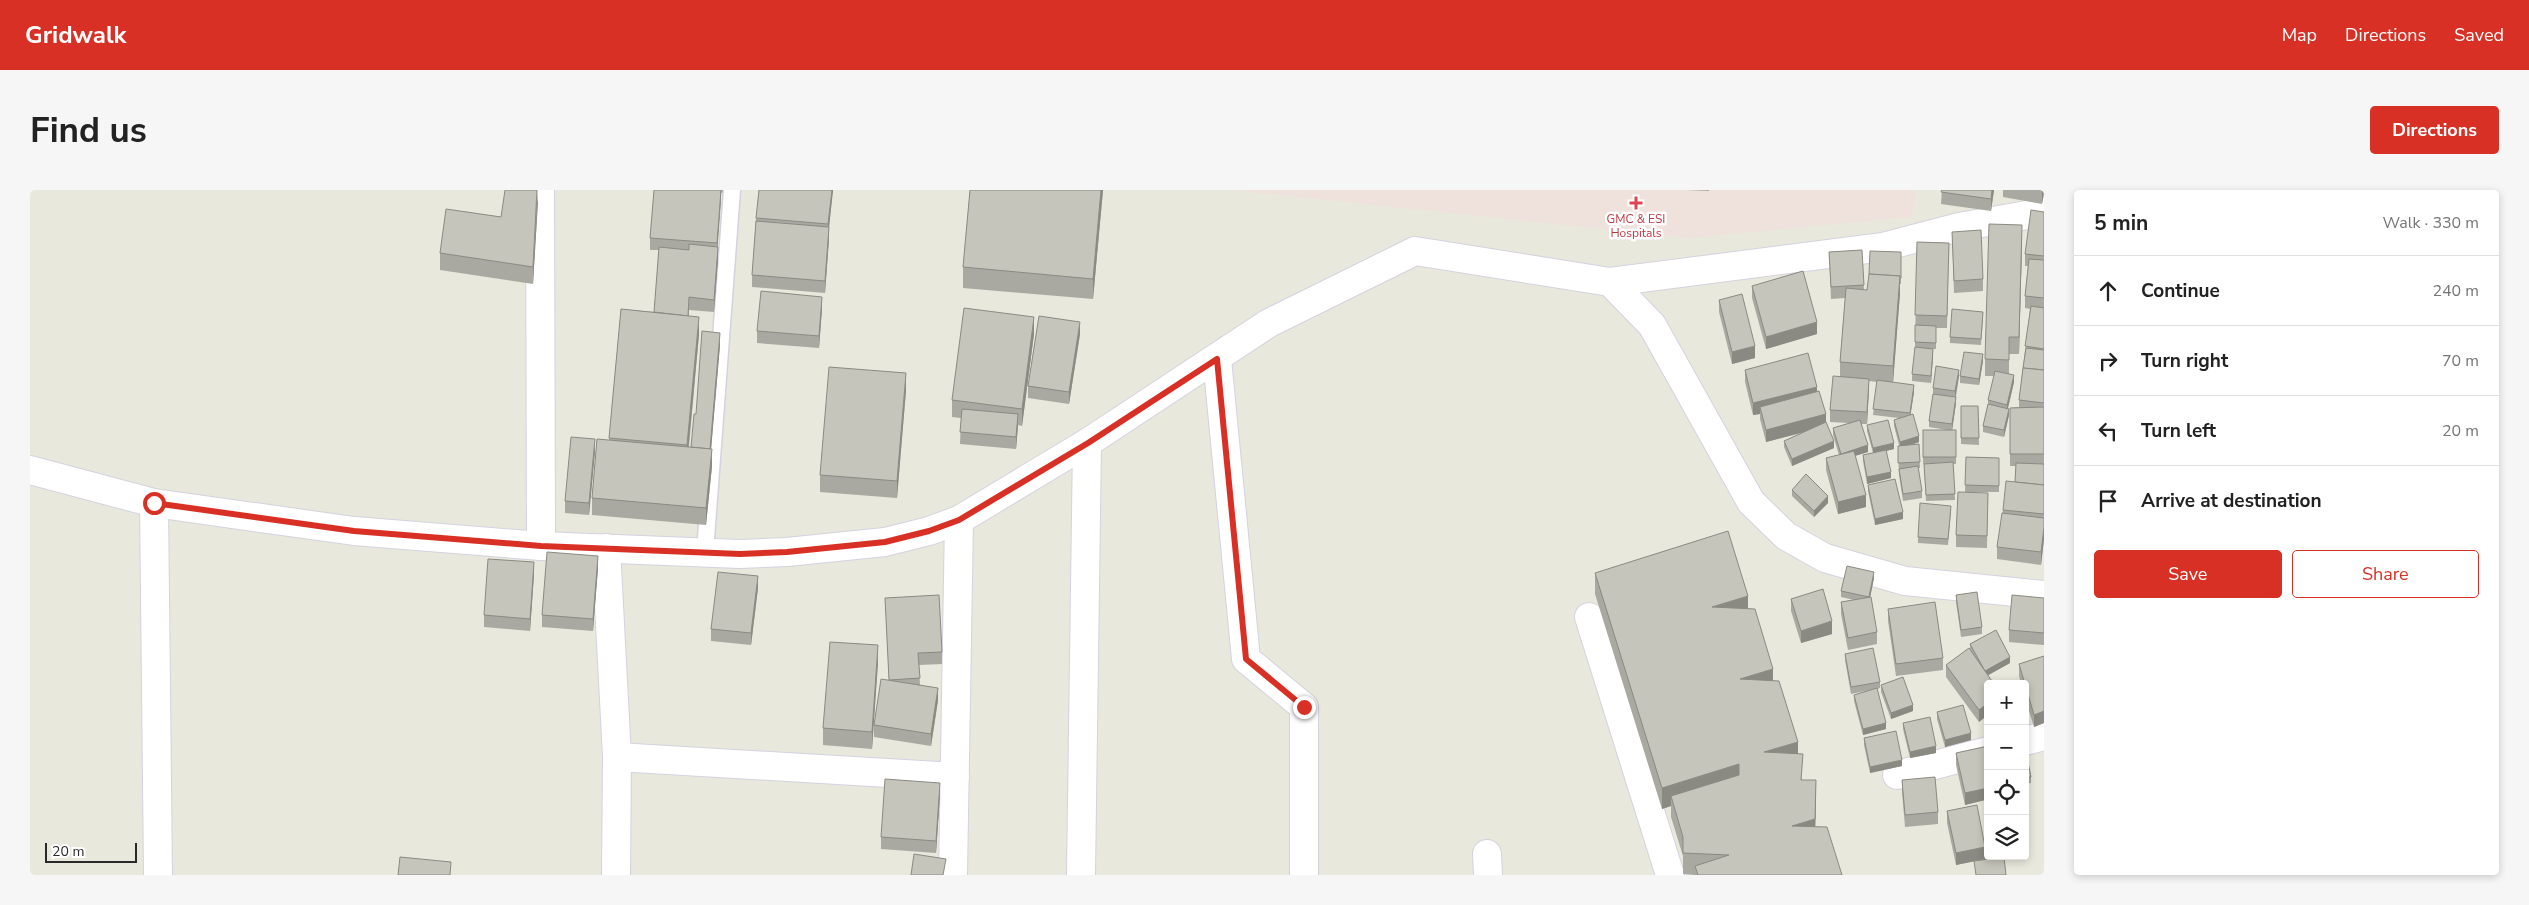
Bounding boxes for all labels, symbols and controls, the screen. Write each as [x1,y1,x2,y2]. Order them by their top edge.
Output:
text: Gridwalk [25,19,126,51]
text: Map [2282,23,2317,47]
text: Directions [2345,23,2426,47]
text: Saved [2454,23,2504,47]
button: Directions [2370,106,2499,154]
text: Find us [30,107,147,154]
marker: GMC & ESI Hospitals [1629,196,1643,210]
text: 5 min [2094,209,2148,237]
place label: GMC & ESI Hospitals [1607,211,1665,241]
text: Walk · 330 m [2383,212,2479,234]
icon: ahead [2094,277,2122,305]
text: Continue [2141,278,2220,304]
text: 240 m [2432,280,2479,302]
icon: right [2094,347,2122,375]
text: Turn right [2141,348,2228,374]
text: 70 m [2442,350,2479,372]
icon: left [2094,417,2122,445]
text: Turn left [2141,418,2216,444]
text: 20 m [2442,420,2479,442]
icon: arrive [2094,487,2122,515]
text: Arrive at destination [2141,488,2322,514]
route start [143,492,166,515]
button: Save [2094,550,2282,598]
button: Share [2292,550,2479,598]
map controls [1984,680,2029,860]
button: + [1984,680,2029,725]
route end [1293,696,1316,719]
button: − [1984,725,2029,770]
button: locate [1984,770,2029,815]
button: layers [1984,815,2029,860]
scale bar [45,840,138,863]
text: 20 m [52,842,84,861]

